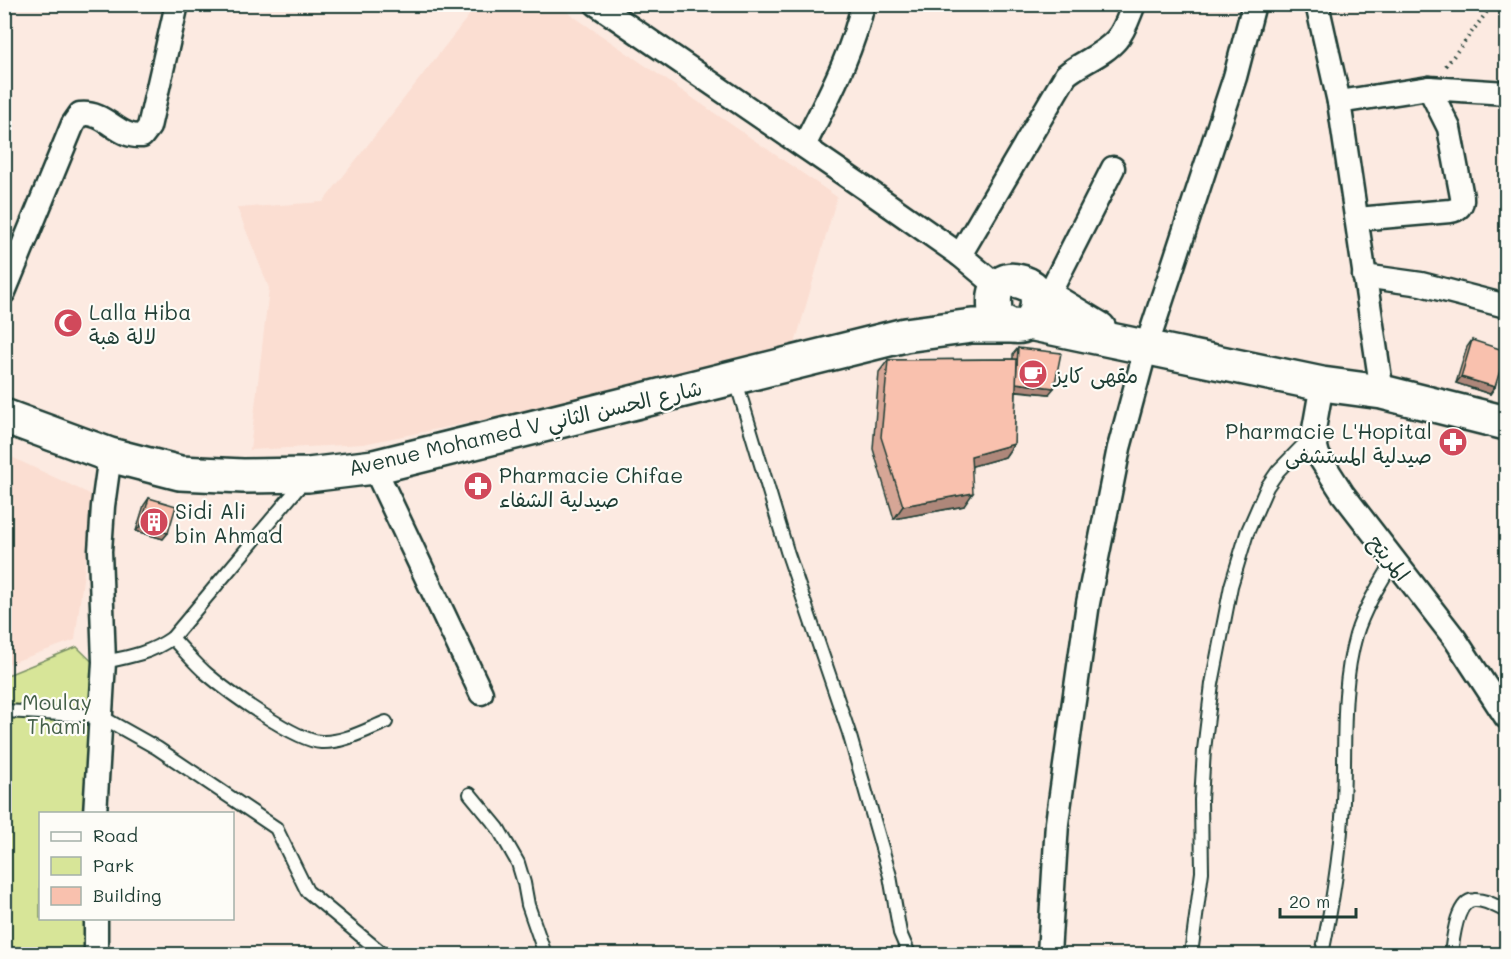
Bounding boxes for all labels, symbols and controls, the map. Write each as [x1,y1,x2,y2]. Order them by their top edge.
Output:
place label: Lalla Hiba لالة هبة [89,298,191,350]
mosque icon: Lalla Hiba لالة هبة [52,307,84,339]
cafe icon: مقهى كايز [1017,358,1049,390]
place label: مقهى كايز [1052,361,1138,390]
street label: Avenue Mohamed V شارع الحسن الثاني [346,373,706,488]
place label: Pharmacie L'Hopital صيدلية المستشفى [1225,417,1432,470]
pharmacy icon: Pharmacie L'Hopital صيدلية المستشفى [1437,426,1469,458]
place label: Pharmacie Chifae صيدلية الشفاء [499,461,683,512]
pharmacy icon: Pharmacie Chifae صيدلية الشفاء [462,470,494,502]
place label: Sidi Ali bin Ahmad [175,497,283,548]
building icon: Sidi Ali bin Ahmad [138,506,170,538]
street label: المريتح [1362,528,1417,587]
park label: Moulay Thami [22,688,92,739]
legend [39,812,234,920]
text: Road [93,823,138,847]
text: Park [93,853,134,877]
scale bar [1280,881,1356,919]
text: Building [93,883,161,907]
text: 20 m [1289,889,1330,913]

